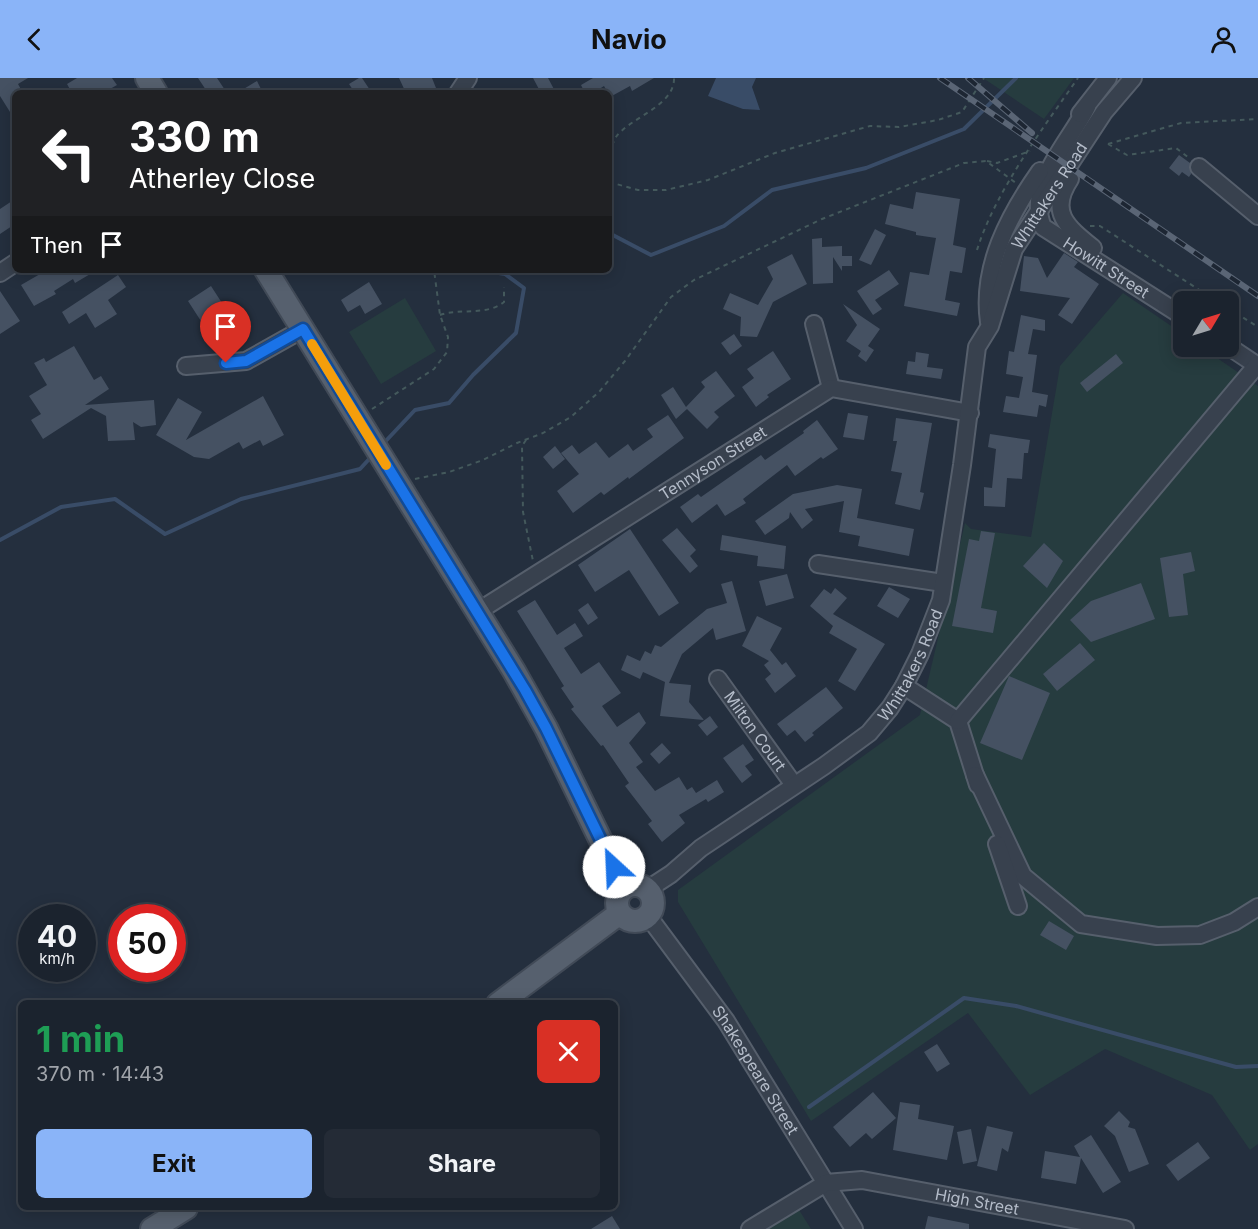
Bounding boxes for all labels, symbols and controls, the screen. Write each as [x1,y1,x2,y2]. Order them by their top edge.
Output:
icon: back [18,23,51,56]
text: Navio [591,23,667,56]
icon: person [1207,23,1240,56]
text: 330 m [129,111,260,162]
icon: left [30,114,108,192]
street label: Whittakers Road [1007,139,1091,253]
text: Atherley Close [129,162,315,195]
icon: arrive [95,228,128,261]
text: Then [30,232,83,258]
street label: Howitt Street [1060,233,1153,302]
north arrow [1173,291,1239,357]
map controls [1173,291,1239,357]
pin [200,301,251,363]
icon: arrive [209,310,242,343]
street label: Tennyson Street [655,421,770,504]
street label: Whittakers Road [873,606,947,725]
street label: Milton Court [720,687,791,775]
position arrow [582,835,646,899]
speed limit sign: 50 [108,904,186,982]
text: 40 [37,918,77,954]
text: km/h [39,949,75,968]
street label: Shakespeare Street [708,1002,803,1138]
text: 1 min [36,1017,125,1061]
button: close [537,1020,600,1083]
text: 370 m · 14:43 [36,1062,164,1086]
button: Exit [36,1129,312,1198]
button: Share [324,1129,600,1198]
street label: High Street [934,1184,1021,1219]

